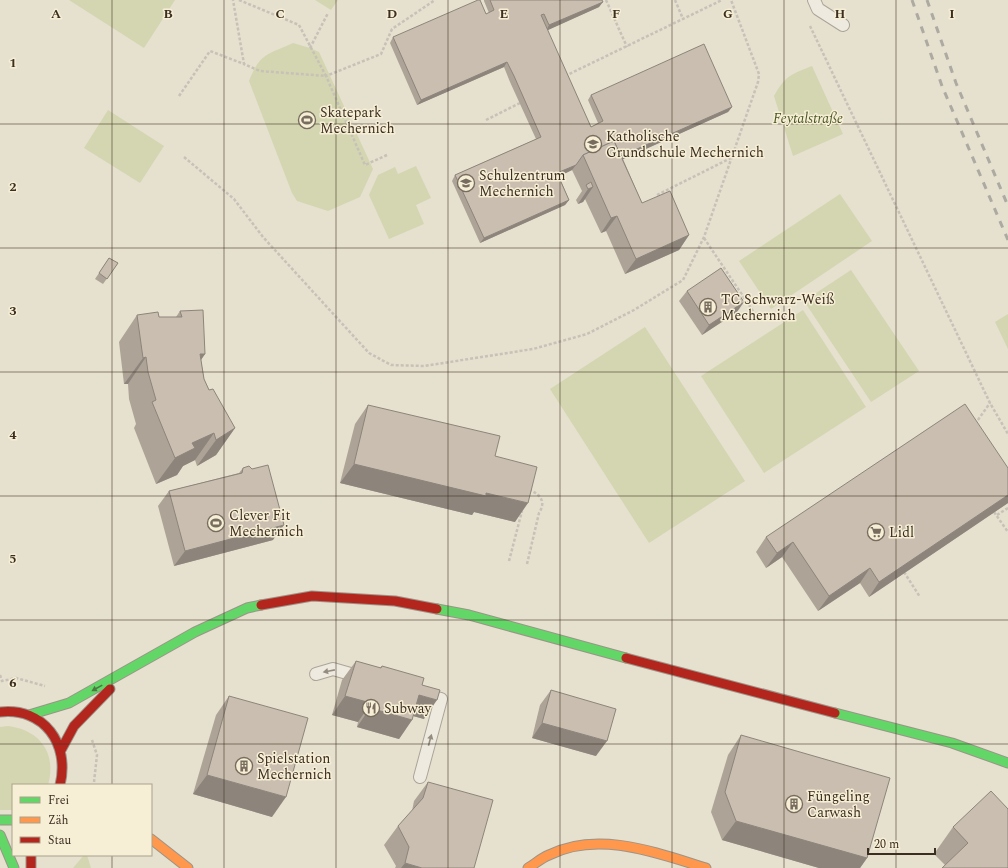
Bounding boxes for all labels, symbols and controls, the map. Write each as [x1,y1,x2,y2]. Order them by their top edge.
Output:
text: A [51,4,61,24]
text: B [163,4,173,24]
text: C [275,4,285,24]
text: D [387,4,397,24]
text: E [500,4,509,24]
text: F [612,4,620,24]
text: G [723,4,733,24]
text: H [835,4,846,24]
text: I [949,4,955,24]
text: 1 [9,53,17,73]
place label: Skatepark Mechernich [320,102,395,139]
park label: Feytalstraße [773,108,843,129]
sports icon: Skatepark Mechernich [297,110,317,130]
place label: Katholische Grundschule Mechernich [606,126,764,163]
school or university icon: Katholische Grundschule Mechernich [583,134,603,154]
place label: Schulzentrum Mechernich [479,165,566,202]
school or university icon: Schulzentrum Mechernich [456,173,476,193]
text: 2 [9,177,17,197]
place label: TC Schwarz-Weiß Mechernich [721,289,835,326]
building icon: TC Schwarz-Weiß Mechernich [698,297,718,317]
text: 3 [9,301,17,321]
text: 4 [9,425,17,445]
place label: Clever Fit Mechernich [229,505,304,542]
sports icon: Clever Fit Mechernich [206,513,226,533]
supermarket icon: Lidl [866,522,886,542]
place label: Lidl [889,522,914,543]
text: 5 [9,549,17,569]
one-way arrow [323,668,335,674]
text: 6 [9,673,17,693]
one-way arrow [91,685,103,691]
restaurant icon: Subway [361,698,381,718]
place label: Subway [384,698,432,719]
one-way arrow [427,733,433,745]
place label: Spielstation Mechernich [257,748,332,785]
building icon: Spielstation Mechernich [234,756,254,776]
legend [12,784,152,856]
place label: Füngeling Carwash [807,786,870,823]
text: Frei [48,791,70,810]
building icon: Füngeling Carwash [784,794,804,814]
text: Zäh [48,811,69,830]
scale bar [868,830,935,856]
text: Stau [48,831,72,850]
text: 20 m [874,835,899,854]

